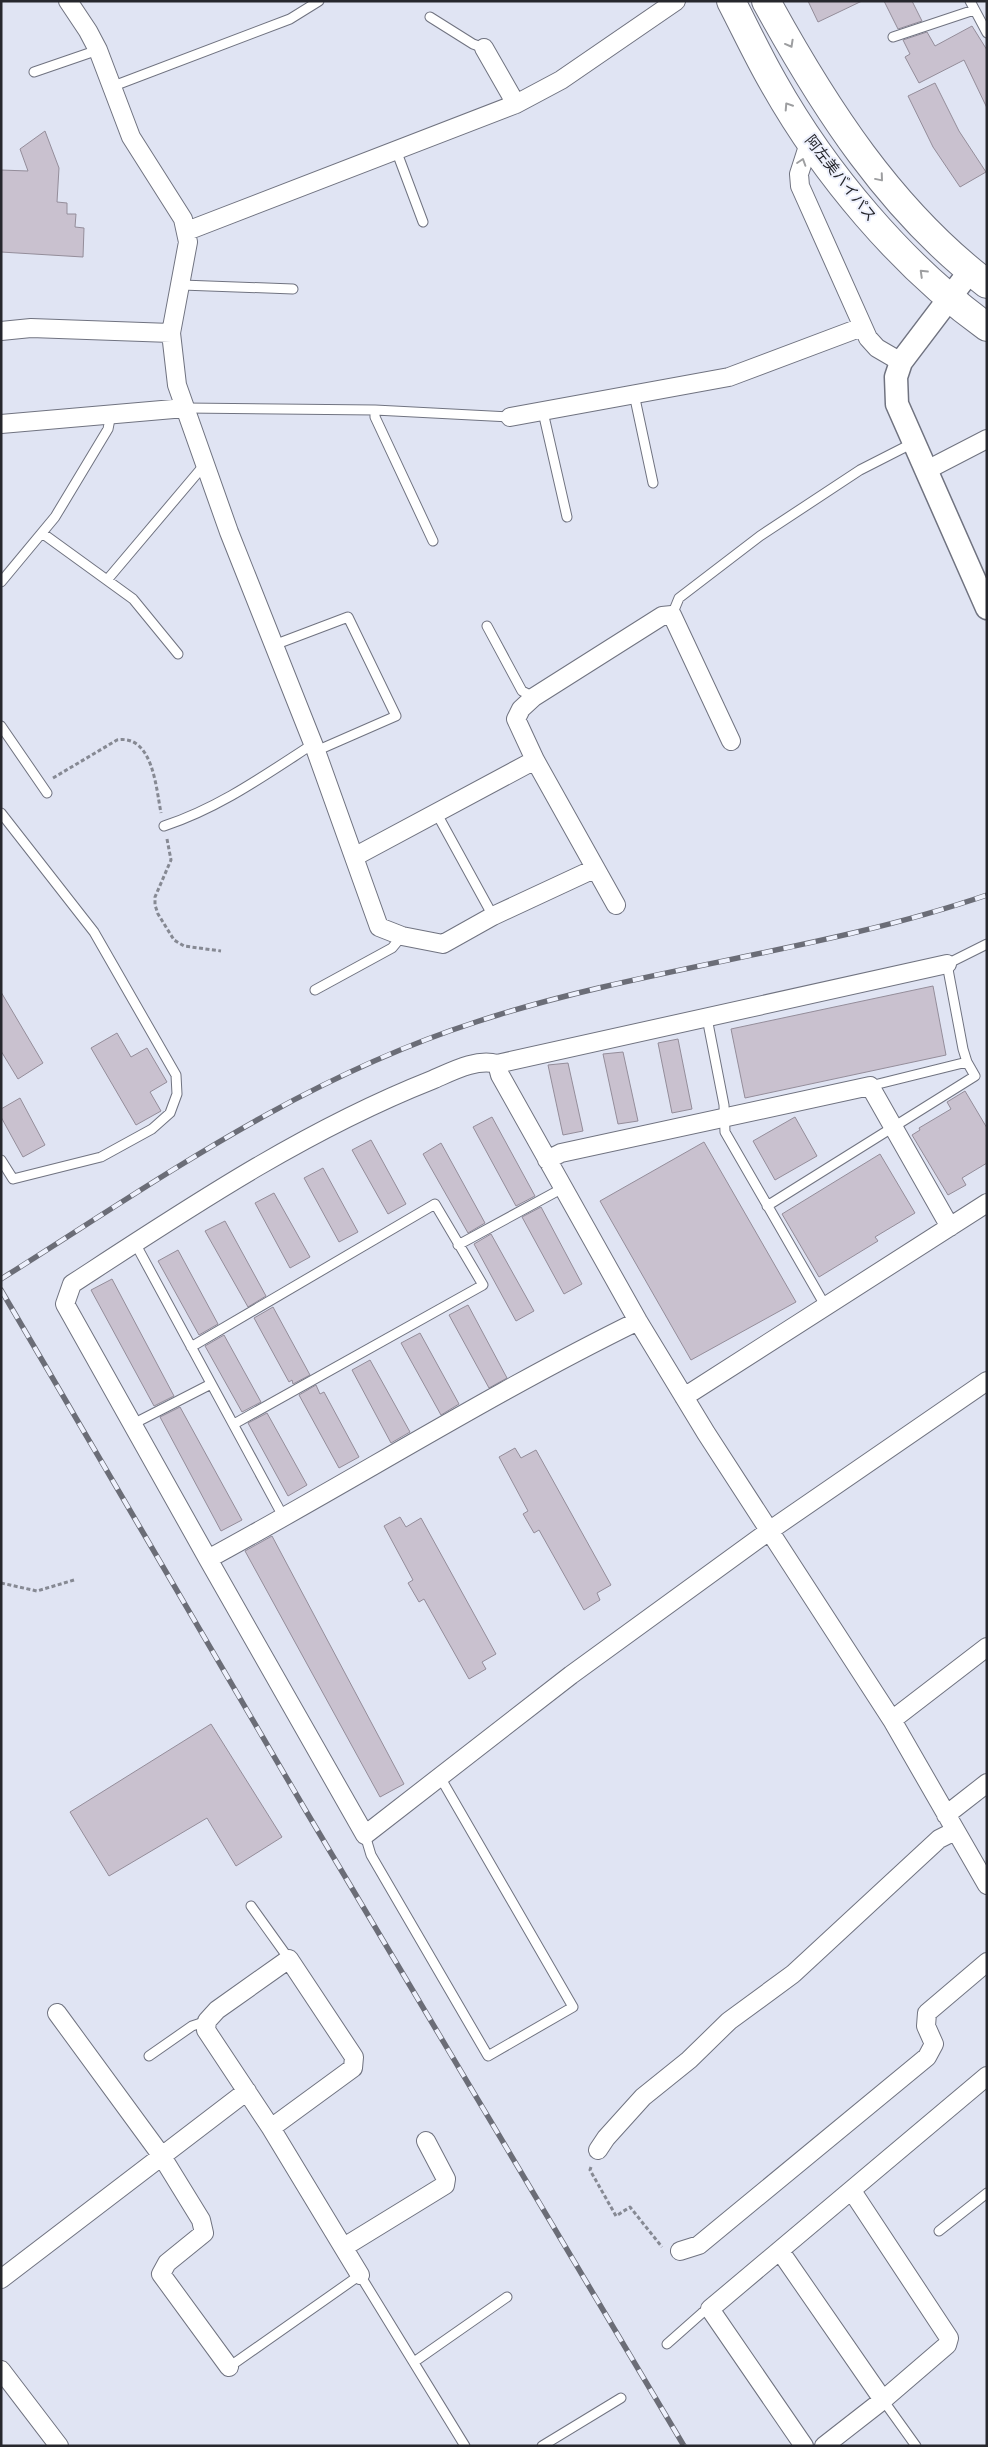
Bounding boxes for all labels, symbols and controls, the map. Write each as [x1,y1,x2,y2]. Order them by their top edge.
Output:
one-way arrow [784,39,794,48]
one-way arrow [785,103,794,112]
street label: 阿左美バイパス [801,131,881,225]
one-way arrow [796,159,806,167]
one-way arrow [875,173,884,182]
one-way arrow [920,269,929,278]

